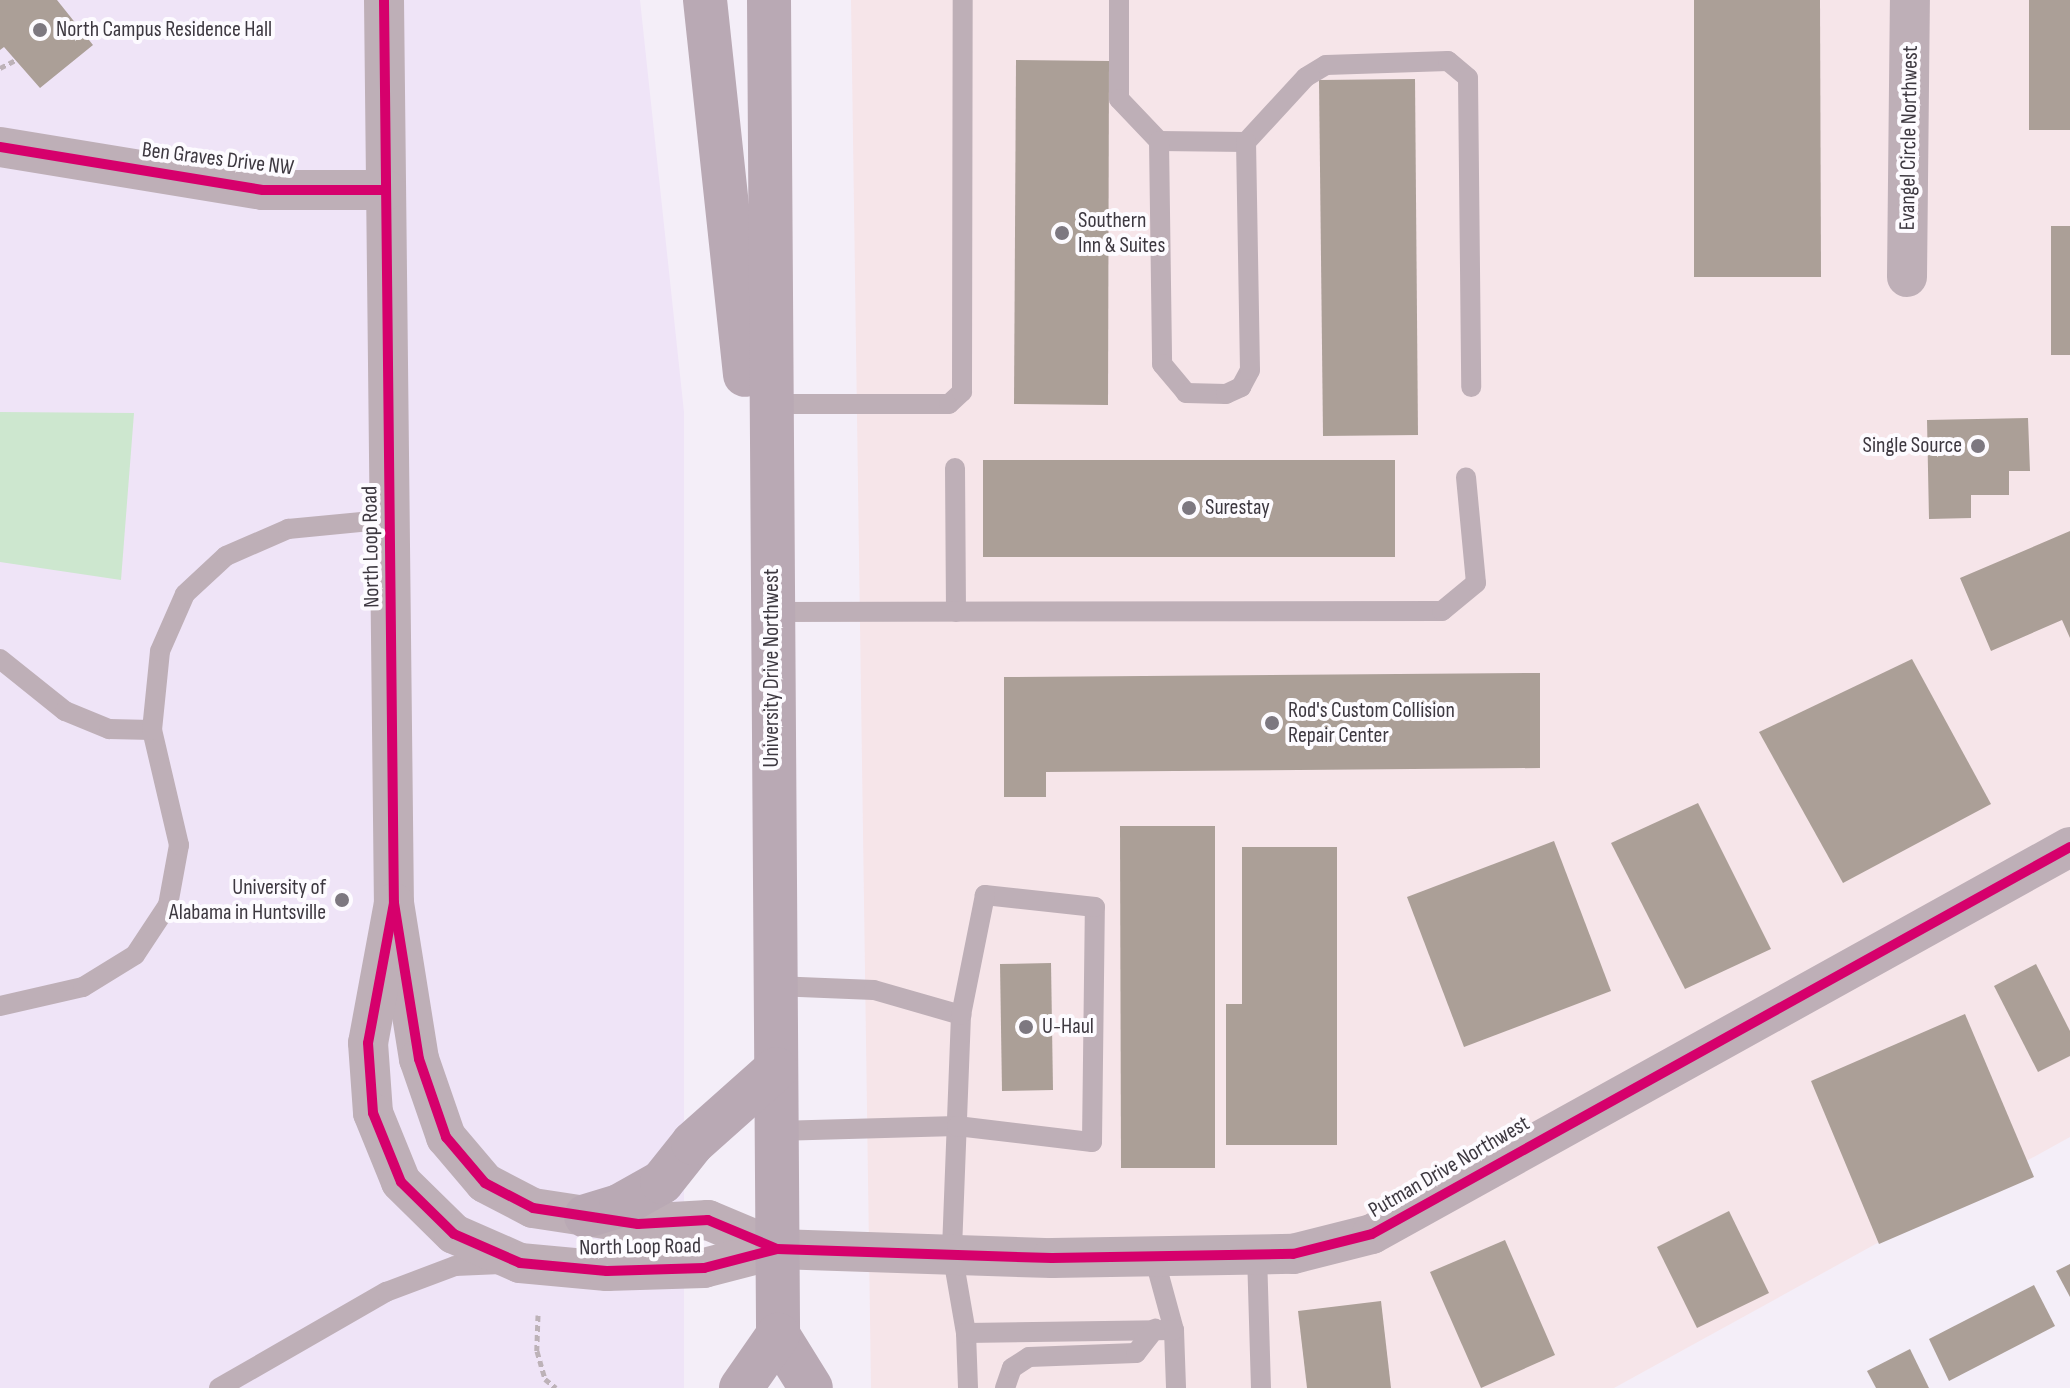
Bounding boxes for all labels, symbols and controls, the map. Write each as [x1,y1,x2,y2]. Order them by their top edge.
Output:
place label: North Campus Residence Hall [56,17,272,43]
marker: North Campus Residence Hall [31,21,49,39]
street label: Evangel Circle Northwest [1894,45,1924,231]
street label: Ben Graves Drive NW [141,137,295,181]
place label: Southern Inn & Suites [1078,207,1165,258]
marker: Southern Inn & Suites [1053,224,1071,242]
place label: Single Source [1863,433,1962,459]
marker: Single Source [1969,437,1987,455]
street label: North Loop Road [357,486,385,608]
place label: Surestay [1205,495,1270,521]
marker: Surestay [1180,499,1198,517]
street label: University Drive Northwest [759,569,785,767]
place label: Rod's Custom Collision Repair Center [1288,697,1455,748]
marker: Rod's Custom Collision Repair Center [1263,714,1281,732]
place label: University of Alabama in Huntsville [169,874,326,926]
marker: University of Alabama in Huntsville [333,891,351,909]
place label: U-Haul [1042,1014,1094,1040]
marker: U-Haul [1017,1018,1035,1036]
street label: Putman Drive Northwest [1364,1110,1534,1224]
street label: North Loop Road [579,1233,701,1261]

